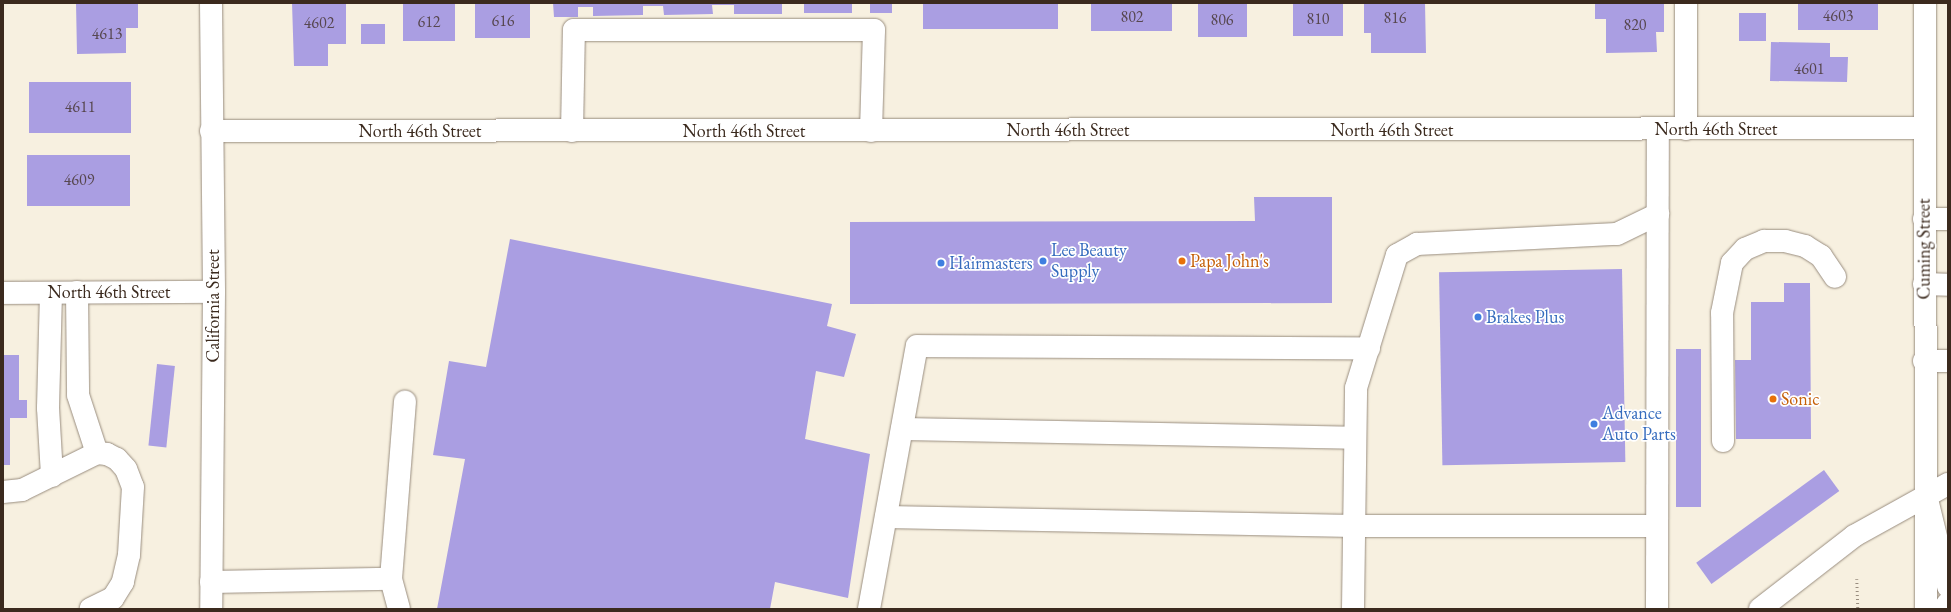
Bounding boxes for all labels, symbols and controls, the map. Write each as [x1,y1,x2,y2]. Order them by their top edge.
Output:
house number: 4603 [1823,6,1853,26]
house number: 802 [1120,7,1144,27]
house number: 816 [1383,8,1407,28]
house number: 810 [1306,9,1330,29]
house number: 806 [1210,10,1234,30]
house number: 616 [491,11,515,31]
house number: 612 [417,12,441,32]
house number: 4602 [304,13,334,33]
house number: 820 [1623,15,1647,35]
house number: 4613 [92,24,122,44]
house number: 4601 [1794,59,1824,79]
house number: 4611 [65,97,95,117]
street label: North 46th Street [1654,118,1778,140]
street label: North 46th Street [1006,119,1130,141]
street label: North 46th Street [1330,119,1454,141]
street label: North 46th Street [358,120,482,142]
street label: North 46th Street [682,120,806,142]
house number: 4609 [64,170,94,190]
street label: Cuming Street [1913,198,1935,300]
place label: Lee Beauty Supply [1051,240,1127,282]
street label: California Street [202,249,224,363]
place label: Papa John's [1190,250,1269,272]
place label: Hairmasters [949,252,1033,274]
marker: Lee Beauty Supply [1038,256,1048,266]
marker: Papa John's [1177,256,1187,266]
marker: Hairmasters [936,258,946,268]
street label: North 46th Street [47,281,171,303]
place label: Brakes Plus [1486,306,1564,328]
marker: Brakes Plus [1473,312,1483,322]
place label: Sonic [1781,388,1820,410]
marker: Sonic [1768,394,1778,404]
place label: Advance Auto Parts [1602,403,1676,446]
marker: Advance Auto Parts [1589,419,1599,429]

